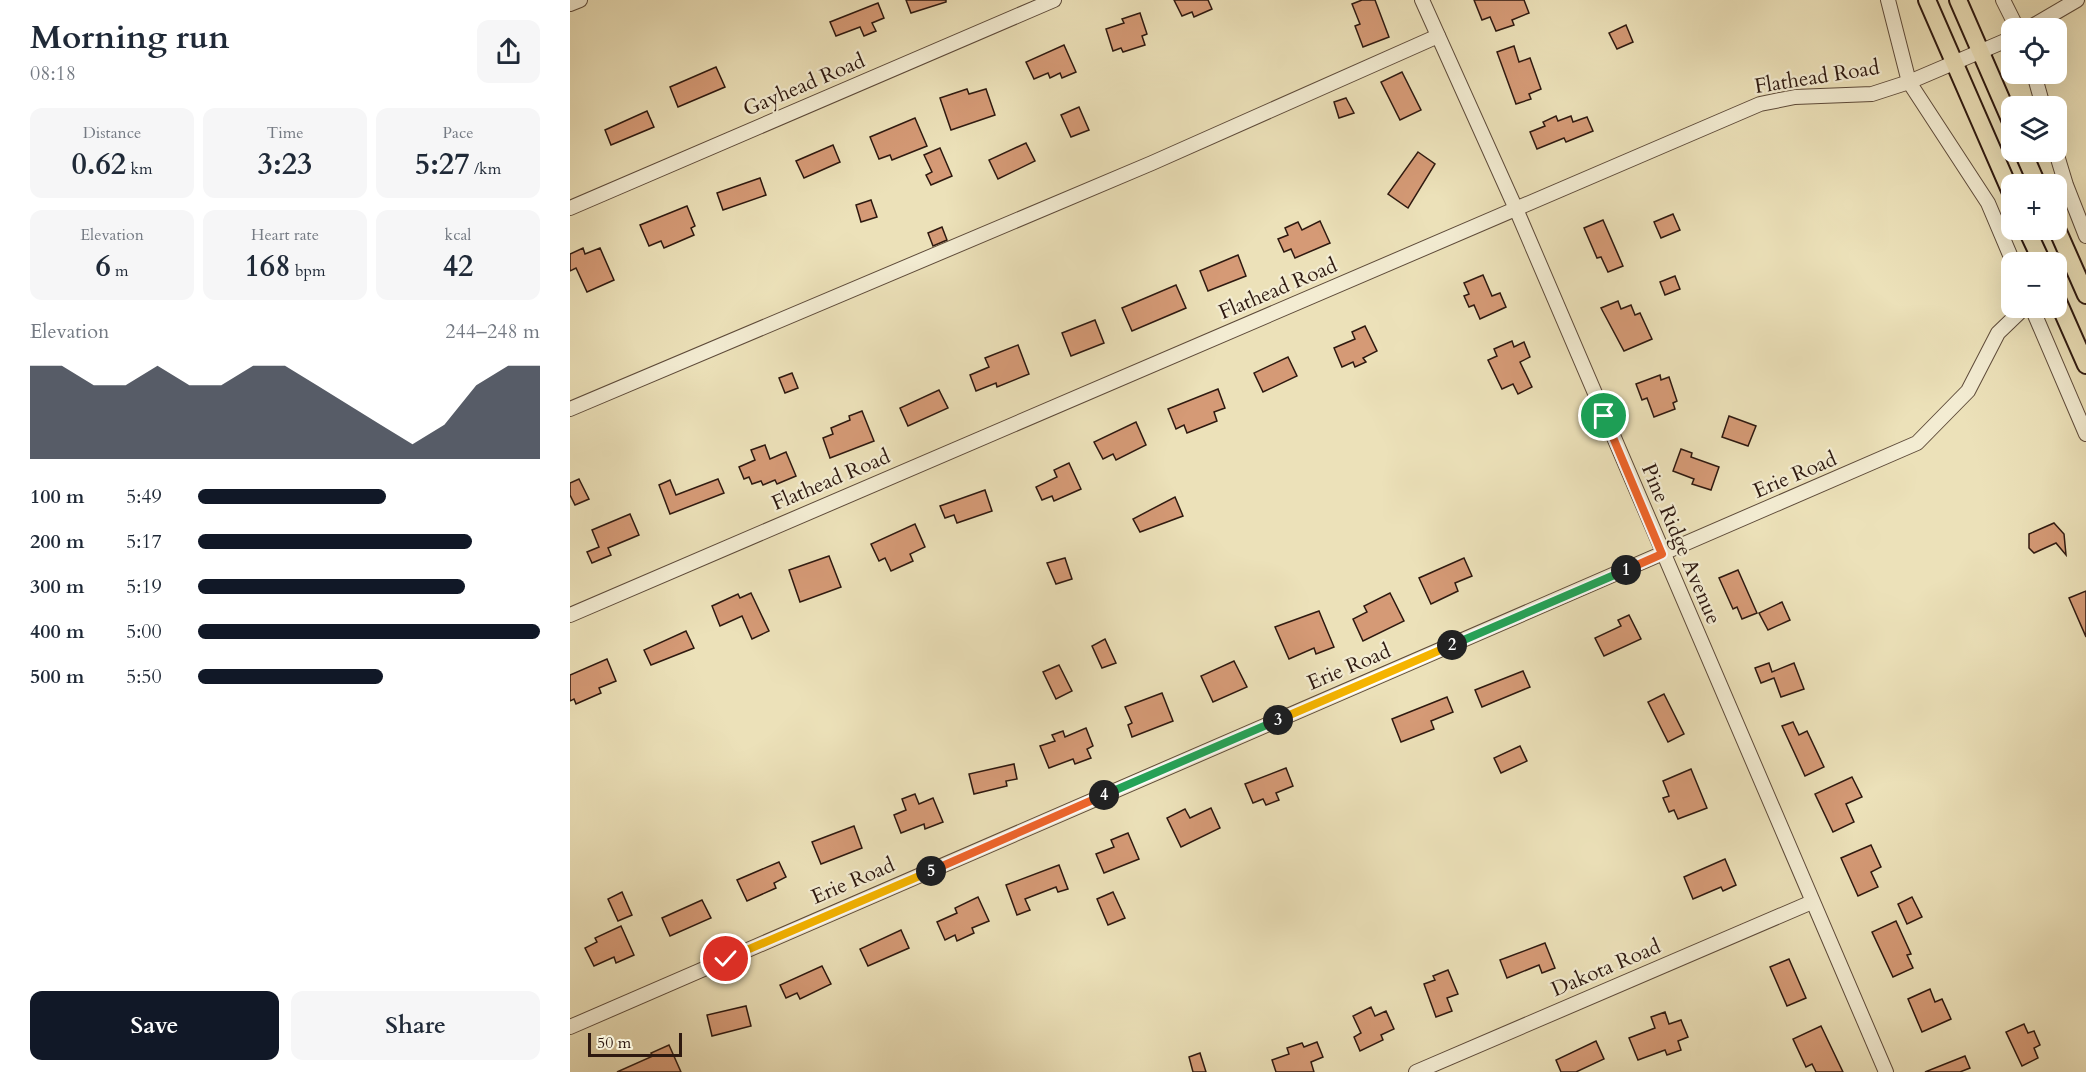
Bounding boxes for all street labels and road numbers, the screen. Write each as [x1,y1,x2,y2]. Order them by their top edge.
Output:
street label: Gayhead Road [739,46,869,124]
street label: Flathead Road [1752,53,1882,101]
street label: Flathead Road [1214,251,1342,327]
street label: Flathead Road [767,442,895,518]
street label: Erie Road [1749,444,1841,506]
street label: Pine Ridge Avenue [1634,459,1728,629]
street label: Erie Road [1303,636,1395,698]
street label: Erie Road [807,850,899,912]
street label: Dakota Road [1547,932,1665,1004]

